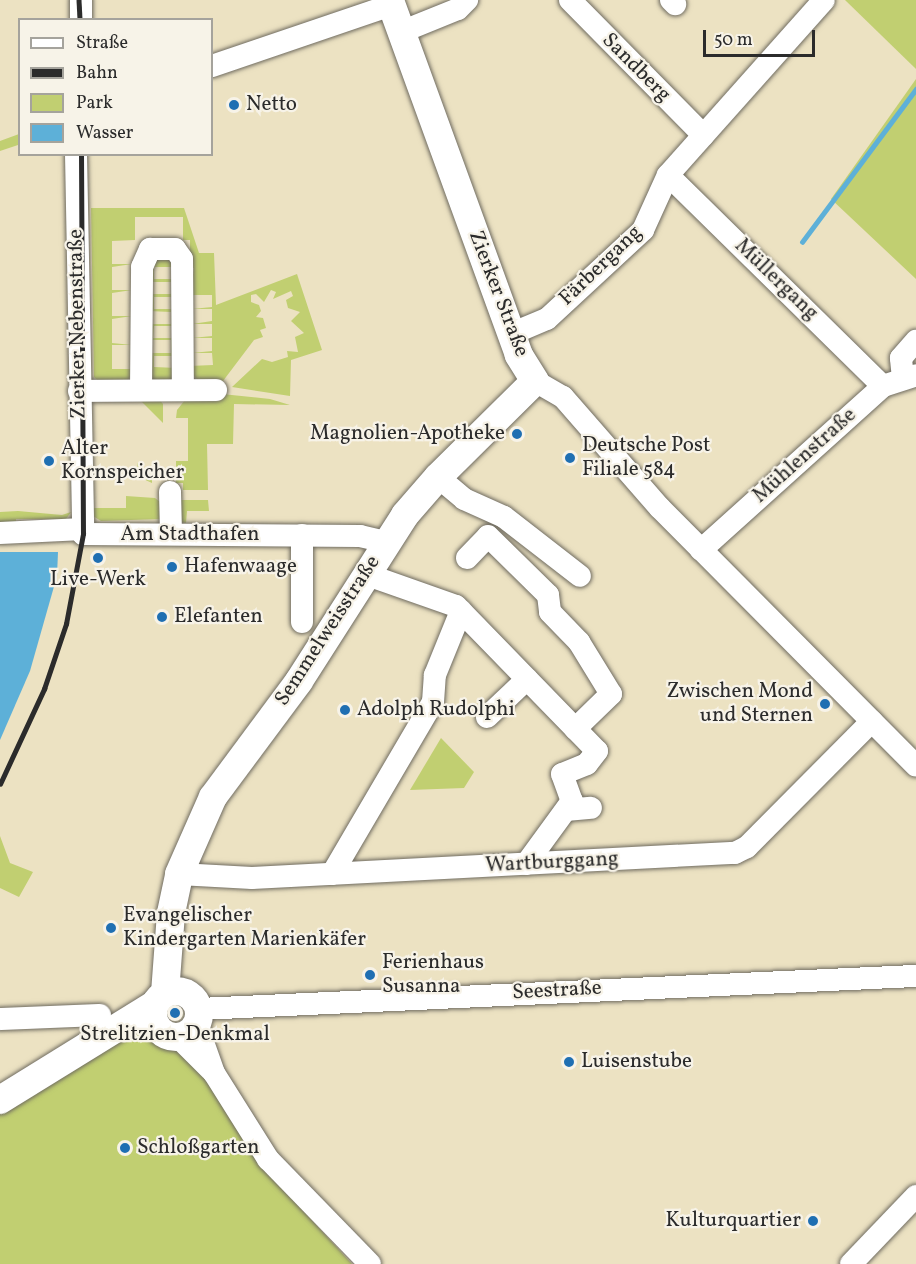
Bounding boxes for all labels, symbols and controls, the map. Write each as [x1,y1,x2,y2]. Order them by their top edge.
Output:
legend [18,18,213,156]
scale bar [706,18,818,56]
street label: Sandberg [596,28,676,108]
text: 50 m [714,28,753,53]
text: Straße [76,31,128,56]
text: Bahn [76,61,118,86]
text: Park [76,91,113,116]
place label: Netto [246,92,297,118]
marker: Netto [227,98,241,112]
text: Wasser [76,121,133,146]
street label: Färbergang [554,220,648,312]
street label: Zierker Straße [462,227,534,361]
street label: Zierker Nebenstraße [64,229,92,419]
street label: Müllergang [729,234,823,326]
street label: Mühlenstraße [748,403,862,509]
place label: Magnolien-Apotheke [310,421,505,447]
marker: Magnolien-Apotheke [510,427,524,441]
place label: Deutsche Post Filiale 584 [582,433,710,483]
place label: Alter Kornspeicher [61,436,184,486]
marker: Deutsche Post Filiale 584 [563,451,577,465]
marker: Alter Kornspeicher [42,454,56,468]
street label: Am Stadthafen [121,522,259,548]
marker: Live-Werk [91,551,105,565]
street label: Semmelweisstraße [270,551,386,711]
place label: Hafenwaage [184,554,297,580]
marker: Hafenwaage [165,560,179,574]
place label: Live-Werk [50,567,146,593]
place label: Elefanten [174,604,263,630]
marker: Elefanten [155,610,169,624]
place label: Zwischen Mond und Sternen [666,679,813,729]
place label: Adolph Rudolphi [357,697,515,723]
marker: Zwischen Mond und Sternen [818,697,832,711]
marker: Adolph Rudolphi [338,703,352,717]
street label: Wartburggang [485,847,619,879]
place label: Evangelischer Kindergarten Marienkäfer [123,903,366,953]
marker: Evangelischer Kindergarten Marienkäfer [104,921,118,935]
place label: Ferienhaus Susanna [382,950,484,1000]
marker: Ferienhaus Susanna [363,968,377,982]
street label: Seestraße [512,976,602,1006]
marker: Strelitzien-Denkmal [168,1006,182,1020]
place label: Strelitzien-Denkmal [80,1022,270,1048]
place label: Luisenstube [581,1049,692,1075]
marker: Luisenstube [562,1055,576,1069]
place label: Schloßgarten [137,1135,260,1161]
marker: Schloßgarten [118,1141,132,1155]
place label: Kulturquartier [666,1208,801,1234]
marker: Kulturquartier [806,1214,820,1228]

